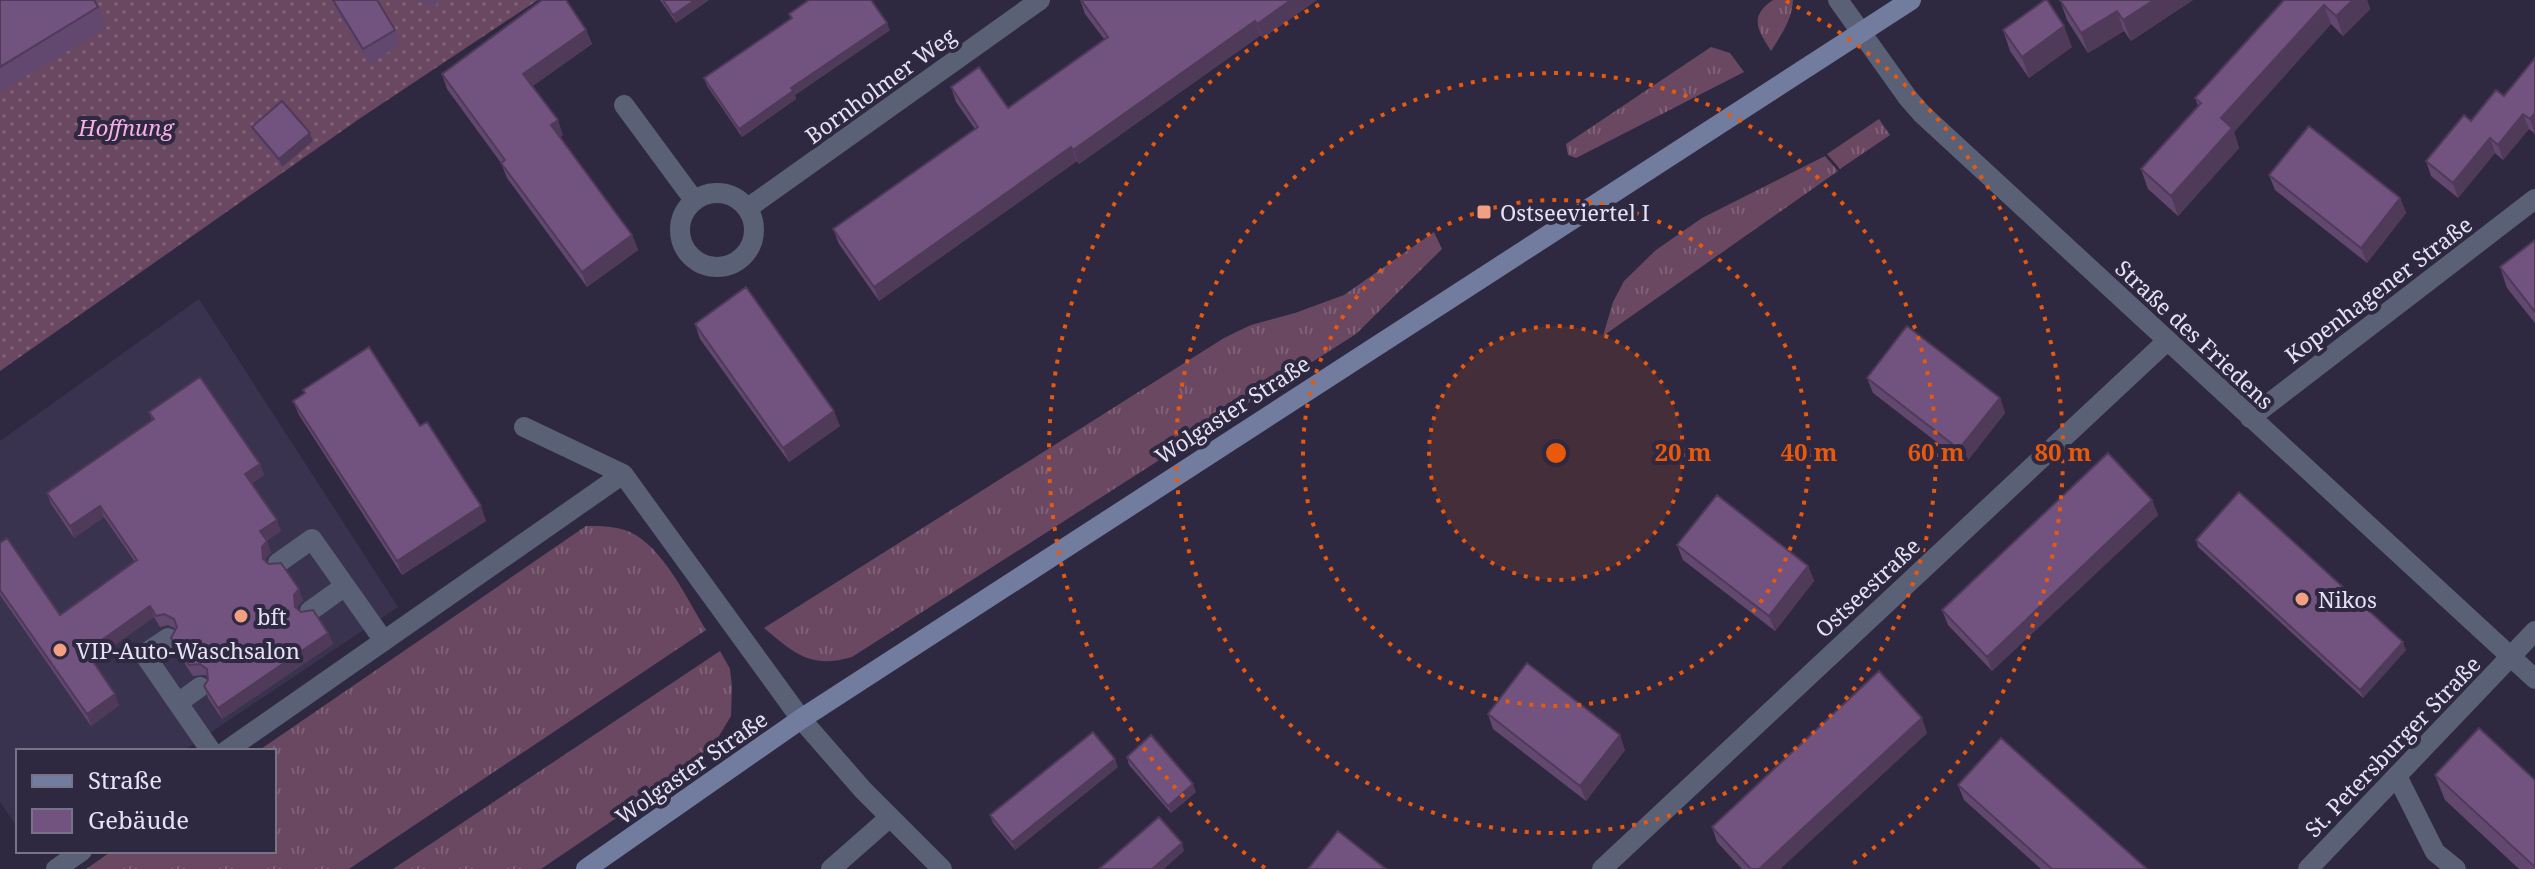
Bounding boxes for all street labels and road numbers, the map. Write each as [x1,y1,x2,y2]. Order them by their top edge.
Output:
street label: Bornholmer Weg [799,20,961,150]
street label: Kopenhagener Straße [2278,209,2478,369]
street label: Straße des Friedens [2109,253,2281,415]
street label: Wolgaster Straße [1149,348,1315,470]
street label: Ostseestraße [1808,531,1926,643]
street label: St. Petersburger Straße [2297,649,2487,843]
street label: Wolgaster Straße [609,703,773,831]

